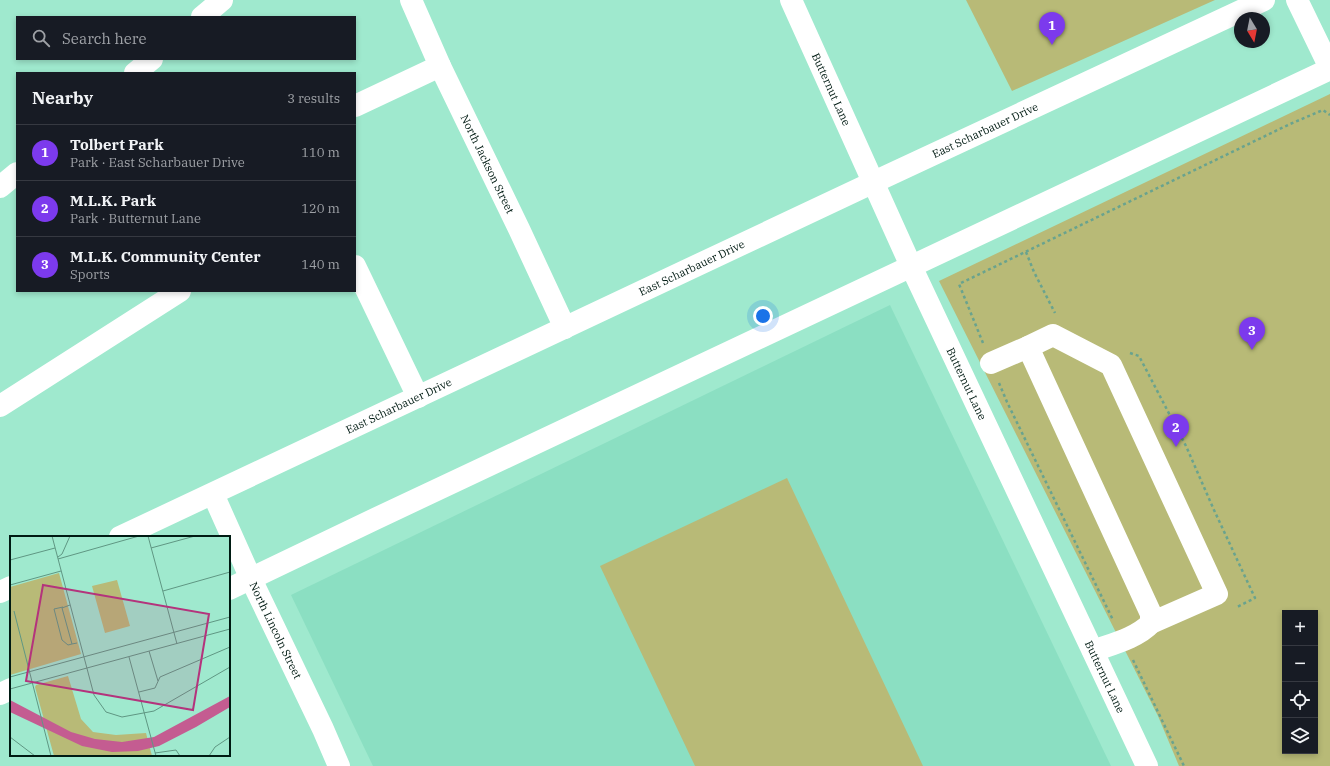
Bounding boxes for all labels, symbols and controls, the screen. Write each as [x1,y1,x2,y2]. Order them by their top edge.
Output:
pin: 1 [1039,12,1065,45]
north arrow [1234,12,1270,48]
search box [16,16,356,60]
icon: search [30,27,52,49]
text: Search here [62,29,147,48]
street label: Butternut Lane [809,51,854,128]
text: Nearby [32,87,93,109]
text: 3 results [287,90,340,107]
street label: East Scharbauer Drive [930,99,1040,161]
street label: North Jackson Street [458,112,517,216]
text: Tolbert Park [70,135,164,154]
text: 1 [41,144,49,161]
text: 110 m [301,144,340,161]
text: Park · East Scharbauer Drive [70,154,245,171]
text: M.L.K. Park [70,191,156,210]
text: 2 [41,200,49,217]
text: 120 m [301,200,340,217]
text: Park · Butternut Lane [70,210,201,227]
street label: East Scharbauer Drive [637,237,747,299]
text: M.L.K. Community Center [70,247,261,266]
text: 3 [41,256,49,273]
text: 140 m [301,256,340,273]
text: Sports [70,266,110,283]
your location [753,306,773,326]
pin: 3 [1239,317,1265,350]
street label: Butternut Lane [944,345,990,422]
street label: East Scharbauer Drive [343,375,454,437]
pin: 2 [1163,414,1189,447]
inset map [10,536,230,756]
street label: North Lincoln Street [246,580,305,681]
map controls [1282,610,1318,754]
button: + [1282,610,1318,646]
street label: Butternut Lane [1082,638,1128,715]
button: − [1282,646,1318,682]
button: locate [1282,682,1318,718]
button: layers [1282,718,1318,754]

